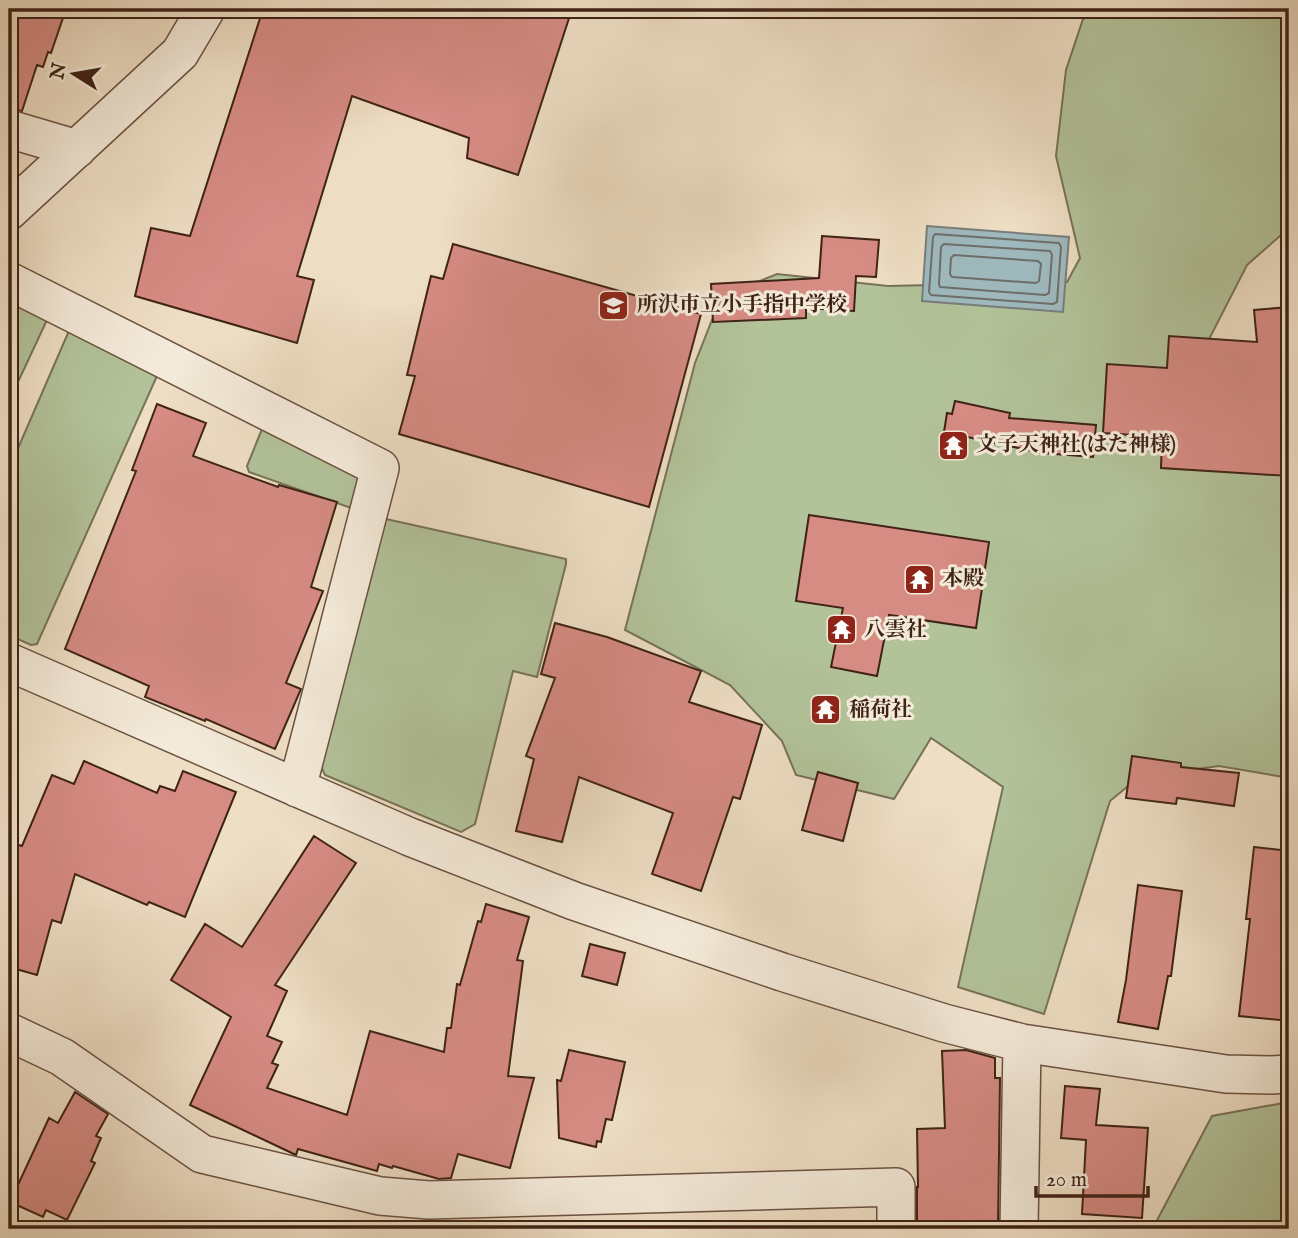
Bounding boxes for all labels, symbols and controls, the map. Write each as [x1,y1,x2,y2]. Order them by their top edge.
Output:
north arrow [38,38,108,108]
text: N [46,60,73,82]
school or university icon: 所沢市立小手指中学校 [597,288,631,322]
place label: 所沢市立小手指中学校 [637,292,847,319]
temple icon: 文子天神社(はた神様) [936,428,970,462]
place label: 文子天神社(はた神様) [976,432,1176,459]
temple icon: 本殿 [902,562,936,596]
place label: 本殿 [942,566,984,593]
temple icon: 八雲社 [824,613,858,647]
place label: 八雲社 [864,617,927,644]
temple icon: 稲荷社 [809,693,843,727]
place label: 稲荷社 [849,697,912,724]
scale bar [1036,1154,1148,1198]
text: 20 m [1046,1167,1087,1194]

